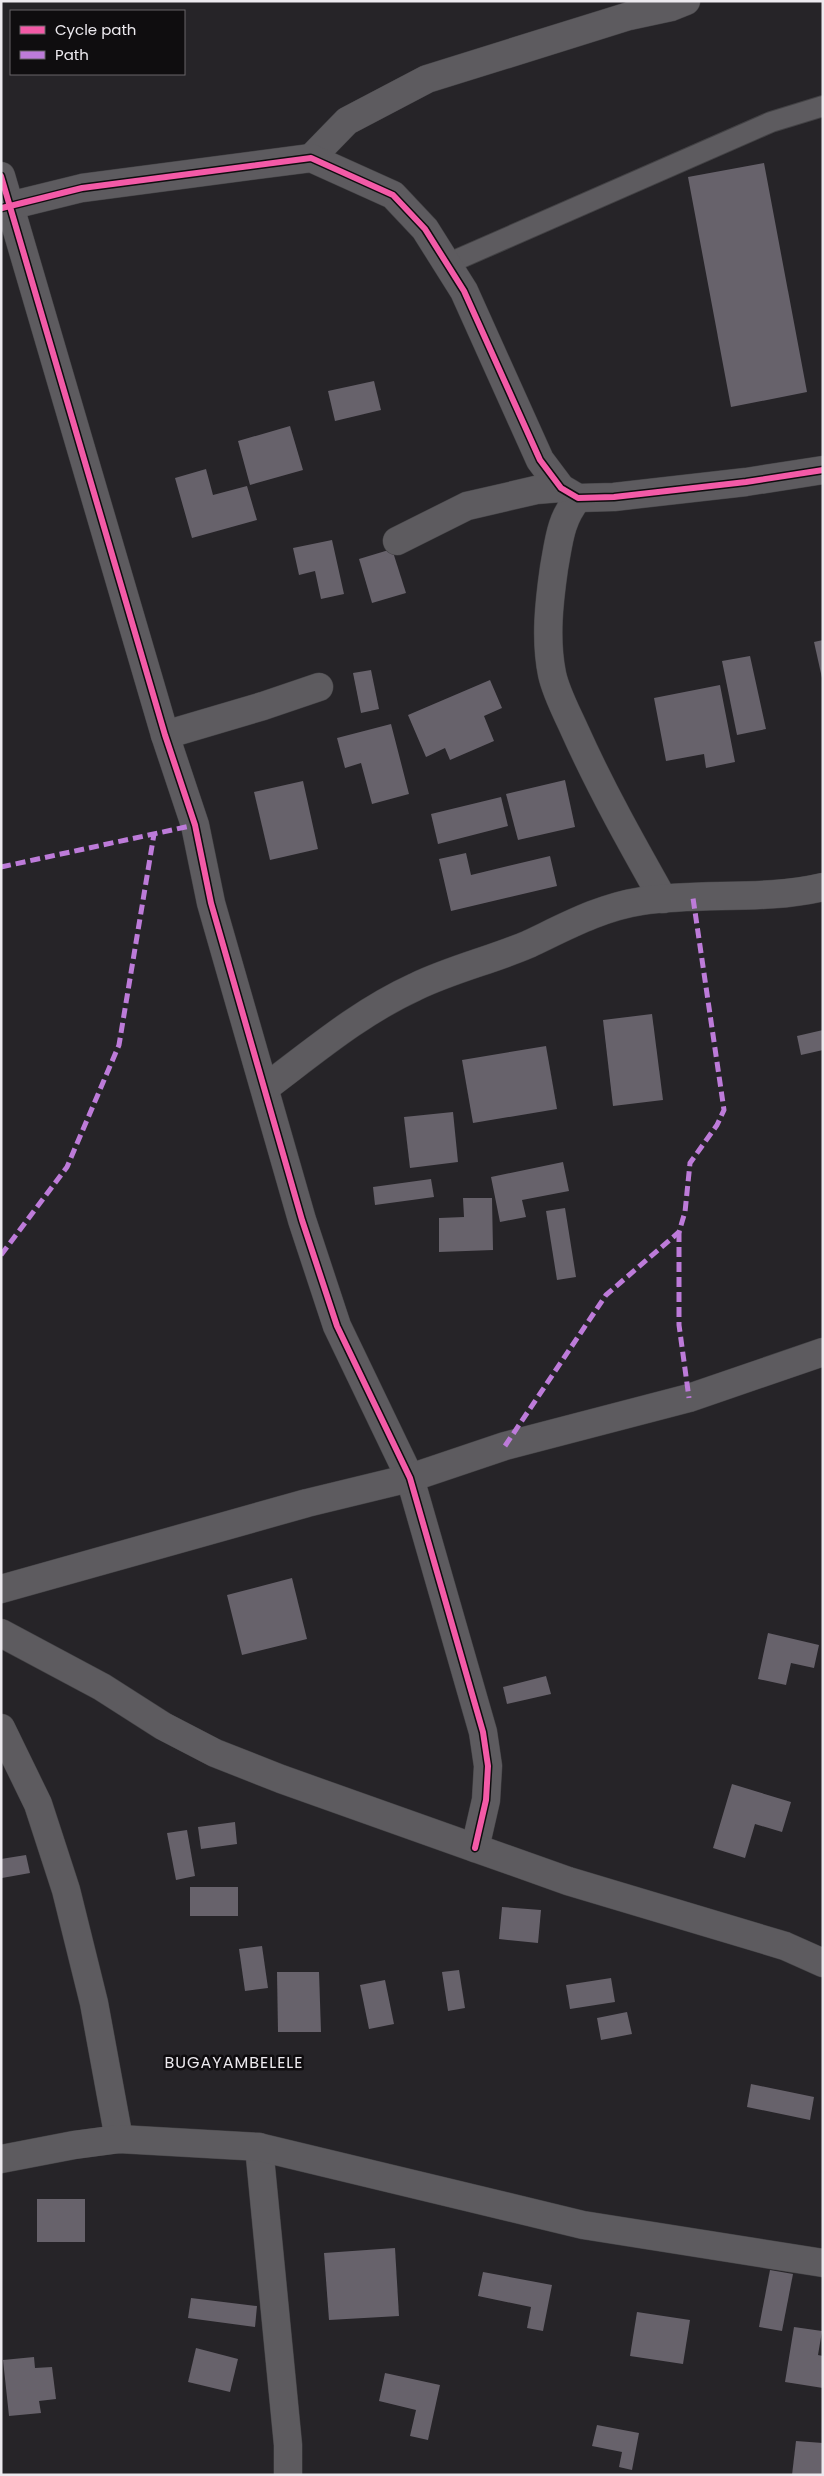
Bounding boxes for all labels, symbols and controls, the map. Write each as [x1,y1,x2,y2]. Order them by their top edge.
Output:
legend [10,10,185,75]
text: Cycle path [55,19,136,40]
text: Path [55,44,89,65]
district label: BUGAYAMBELELE [164,2051,304,2074]

